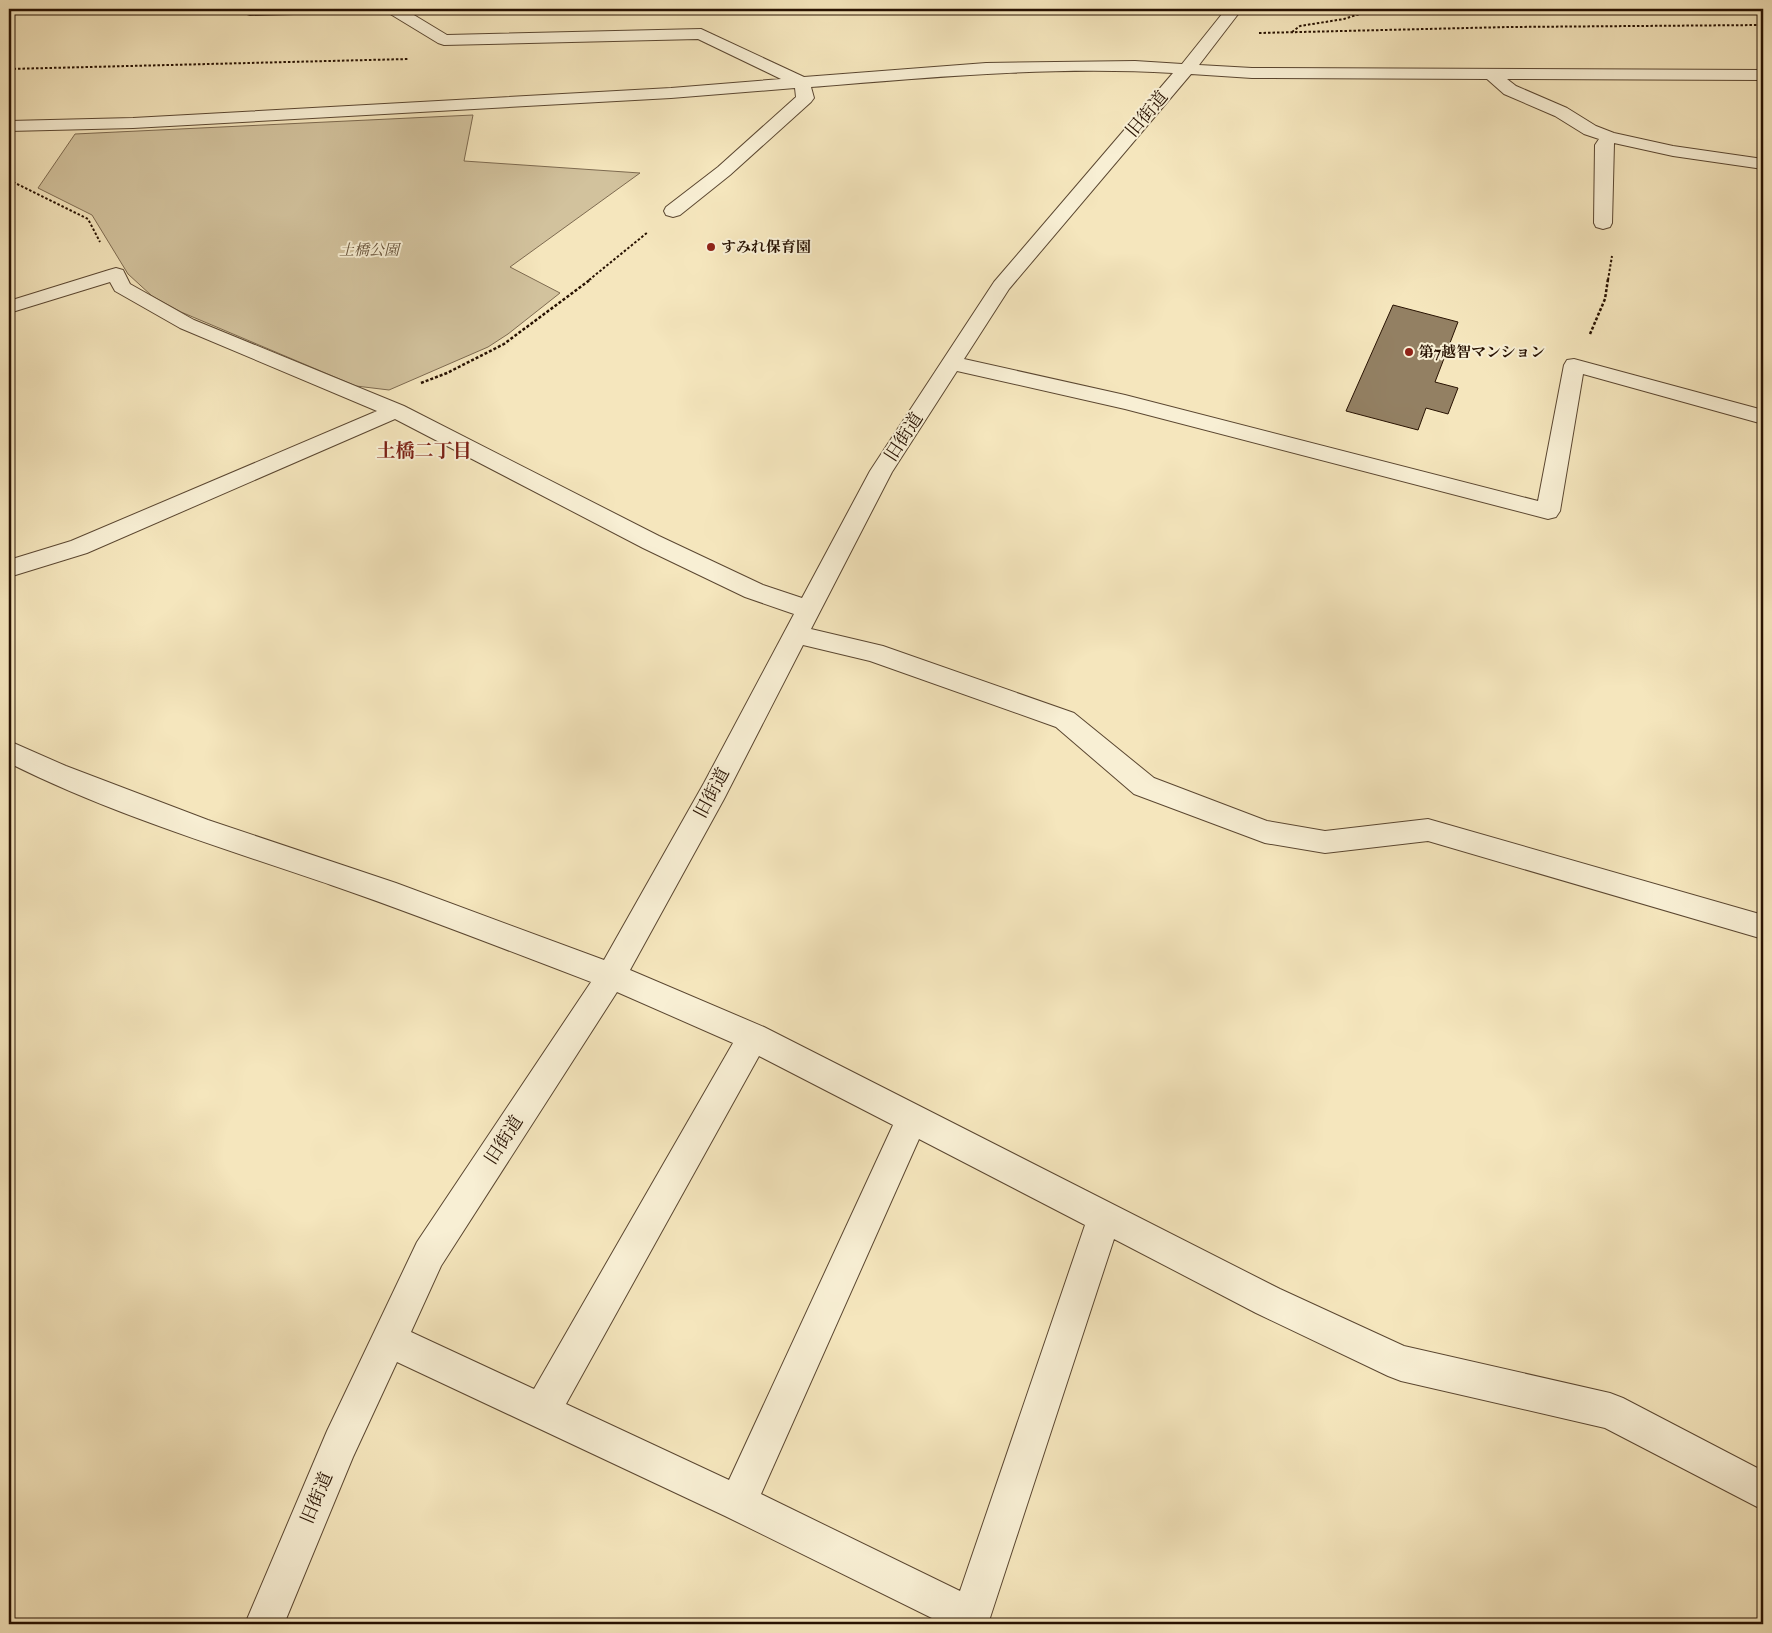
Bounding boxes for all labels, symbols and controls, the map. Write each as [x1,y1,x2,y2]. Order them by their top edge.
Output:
street label: 旧街道 [1121,86,1173,142]
place label: すみれ保育園 [721,238,811,257]
park label: 土橋公園 [339,241,402,260]
marker: すみれ保育園 [705,241,717,253]
place label: 第7越智マンション [1419,343,1545,362]
marker: 第7越智マンション [1403,346,1415,358]
street label: 旧街道 [880,408,928,466]
district label: 土橋二丁目 [376,439,472,463]
street label: 旧街道 [689,764,735,822]
street label: 旧街道 [480,1111,528,1169]
street label: 旧街道 [296,1469,338,1527]

